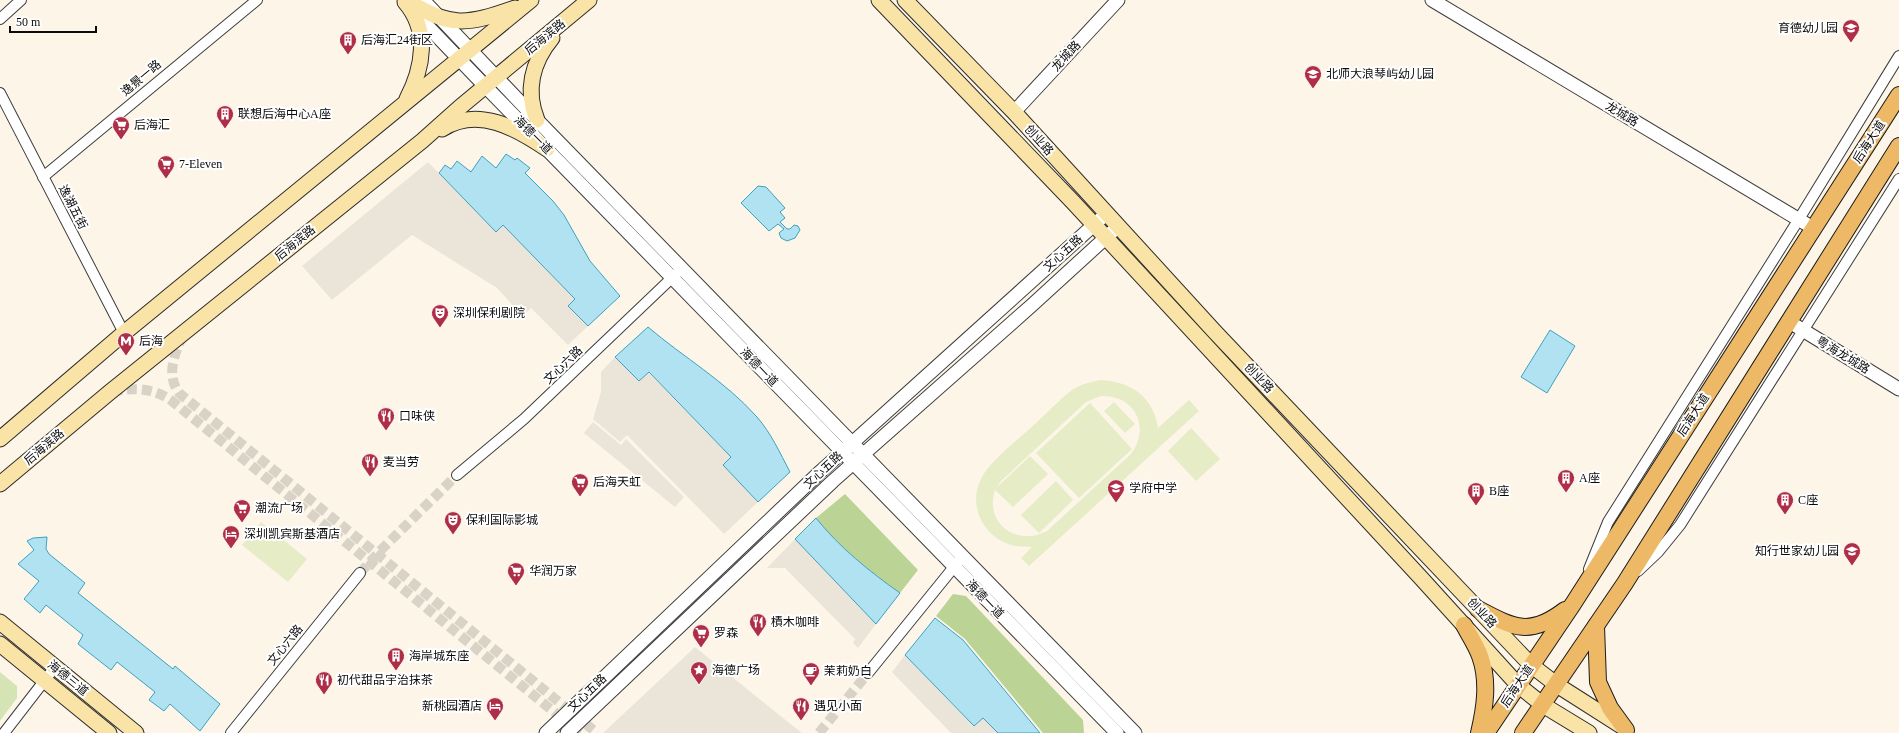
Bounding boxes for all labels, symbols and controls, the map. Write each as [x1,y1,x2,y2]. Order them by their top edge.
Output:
scale bar [10,8,96,34]
text: 50 m [16,15,41,29]
street label: 后海滨路 [522,16,568,58]
school or university icon: 育德幼儿园 [1841,18,1861,43]
place label: 育德幼儿园 [1778,21,1838,35]
building icon: 后海汇24街区 [338,30,358,55]
place label: 后海汇24街区 [361,33,433,47]
street label: 龙城路 [1049,38,1083,74]
street label: 逸景一路 [118,57,164,99]
school or university icon: 北师大浪琴屿幼儿园 [1303,64,1323,89]
place label: 北师大浪琴屿幼儿园 [1326,67,1434,81]
street label: 龙城路 [1603,99,1641,129]
building icon: 联想后海中心A座 [215,104,235,129]
place label: 联想后海中心A座 [238,107,331,121]
street label: 海德一道 [511,113,555,157]
supermarket icon: 后海汇 [111,115,131,140]
place label: 后海汇 [134,118,170,132]
street label: 后海大道 [1850,118,1888,166]
street label: 创业路 [1022,122,1056,158]
supermarket icon: 7-Eleven [156,154,176,179]
place label: 7-Eleven [179,157,222,171]
street label: 逸湖五街 [56,182,90,232]
street label: 后海滨路 [272,222,318,264]
street label: 文心五路 [1040,232,1086,274]
theatre icon: 深圳保利剧院 [430,303,450,328]
place label: 深圳保利剧院 [453,306,525,320]
metro station icon: 后海 [116,331,136,356]
place label: 后海 [139,334,163,348]
street label: 粤海龙城路 [1814,334,1872,376]
street label: 文心六路 [541,343,585,387]
street label: 海德一道 [737,345,781,389]
street label: 创业路 [1242,360,1276,396]
street label: 后海大道 [1674,391,1712,439]
restaurant icon: 口味侠 [376,406,396,431]
place label: 口味侠 [399,409,435,423]
street label: 后海滨路 [21,426,67,468]
street label: 文心五路 [801,449,845,491]
restaurant icon: 麦当劳 [360,452,380,477]
place label: 麦当劳 [383,455,419,469]
building icon: A座 [1556,468,1576,493]
place label: A座 [1579,471,1600,485]
supermarket icon: 后海天虹 [570,472,590,497]
place label: 后海天虹 [593,475,641,489]
school or university icon: 学府中学 [1106,478,1126,503]
place label: 学府中学 [1129,481,1177,495]
building icon: B座 [1466,481,1486,506]
place label: B座 [1489,484,1509,498]
building icon: C座 [1775,490,1795,515]
place label: C座 [1798,493,1818,507]
supermarket icon: 潮流广场 [232,498,252,523]
place label: 潮流广场 [255,501,303,515]
theatre icon: 保利国际影城 [443,510,463,535]
place label: 保利国际影城 [466,513,538,527]
hotel icon: 深圳凯宾斯基酒店 [221,524,241,549]
place label: 深圳凯宾斯基酒店 [244,527,340,541]
school or university icon: 知行世家幼儿园 [1842,541,1862,566]
place label: 知行世家幼儿园 [1755,544,1839,558]
supermarket icon: 华润万家 [506,561,526,586]
place label: 华润万家 [529,564,577,578]
street label: 海德一道 [963,577,1007,621]
street label: 创业路 [1465,595,1499,631]
restaurant icon: 樍木咖啡 [748,612,768,637]
place label: 樍木咖啡 [771,615,819,629]
street label: 文心六路 [264,622,306,668]
supermarket icon: 罗森 [691,623,711,648]
place label: 罗森 [714,626,738,640]
building icon: 海岸城东座 [386,646,406,671]
place label: 海岸城东座 [409,649,469,663]
street label: 海德三道 [45,657,91,699]
place icon: 海德广场 [689,660,709,685]
cafe icon: 茉莉奶白 [801,661,821,686]
street label: 后海大道 [1498,662,1536,710]
place label: 海德广场 [712,663,760,677]
place label: 茉莉奶白 [824,664,872,678]
restaurant icon: 初代甜品宇治抹茶 [314,670,334,695]
street label: 文心五路 [565,671,609,715]
place label: 初代甜品宇治抹茶 [337,673,433,687]
hotel icon: 新桃园酒店 [485,696,505,721]
restaurant icon: 遇见小面 [791,696,811,721]
place label: 新桃园酒店 [422,699,482,713]
place label: 遇见小面 [814,699,862,713]

